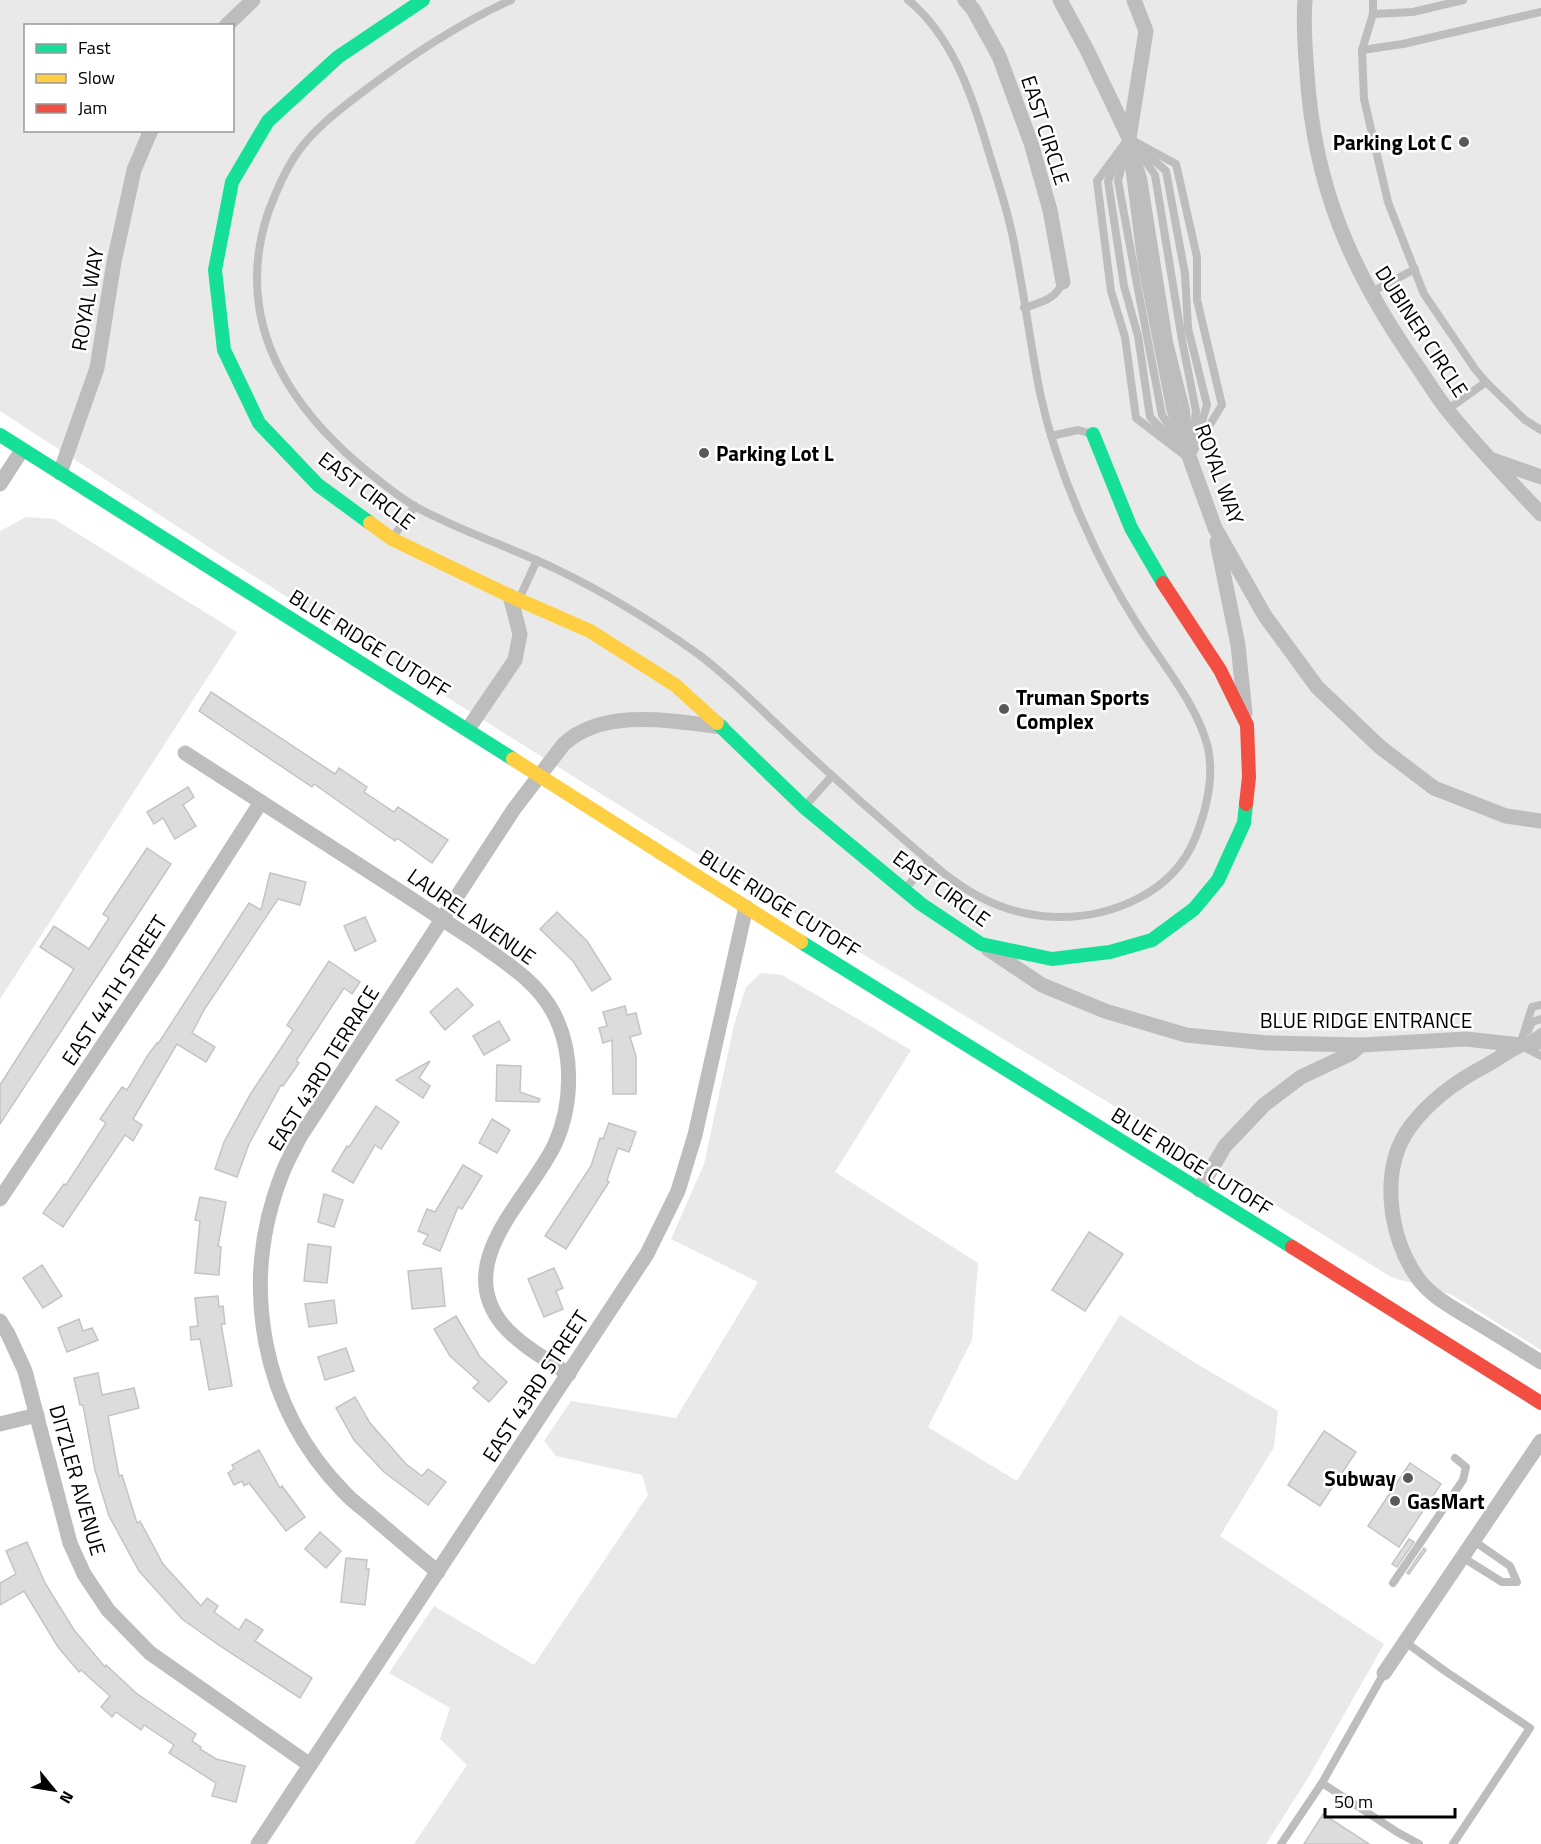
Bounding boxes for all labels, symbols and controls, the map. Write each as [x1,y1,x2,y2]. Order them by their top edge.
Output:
legend [24,24,234,132]
text: Fast [78,34,111,61]
text: Slow [78,64,115,91]
street label: EAST CIRCLE [1013,71,1079,189]
text: Jam [78,94,107,121]
place label: Parking Lot C [1333,126,1452,158]
marker: Parking Lot C [1457,135,1471,149]
street label: ROYAL WAY [62,244,112,353]
street label: DUBINER CIRCLE [1367,259,1477,403]
street label: ROYAL WAY [1187,419,1253,529]
place label: Parking Lot L [716,437,834,469]
street label: EAST CIRCLE [312,443,422,537]
marker: Parking Lot L [697,446,711,460]
street label: BLUE RIDGE CUTOFF [283,580,457,706]
place label: Truman Sports Complex [1016,681,1149,737]
marker: Truman Sports Complex [997,702,1011,716]
street label: BLUE RIDGE CUTOFF [693,840,867,966]
street label: EAST CIRCLE [887,842,997,934]
street label: LAUREL AVENUE [401,860,543,972]
street label: EAST 44TH STREET [53,908,175,1072]
street label: EAST 43RD TERRACE [259,979,387,1157]
street label: BLUE RIDGE ENTRANCE [1260,1004,1472,1036]
street label: BLUE RIDGE CUTOFF [1105,1098,1279,1224]
street label: EAST 43RD STREET [474,1304,596,1468]
street label: DITZLER AVENUE [41,1401,115,1559]
place label: Subway [1324,1462,1396,1494]
marker: Subway [1401,1471,1415,1485]
place label: GasMart [1407,1485,1485,1517]
marker: GasMart [1388,1494,1402,1508]
north arrow [24,1760,84,1820]
scale bar [1325,1781,1456,1819]
text: N [54,1787,80,1808]
text: 50 m [1334,1788,1373,1815]

